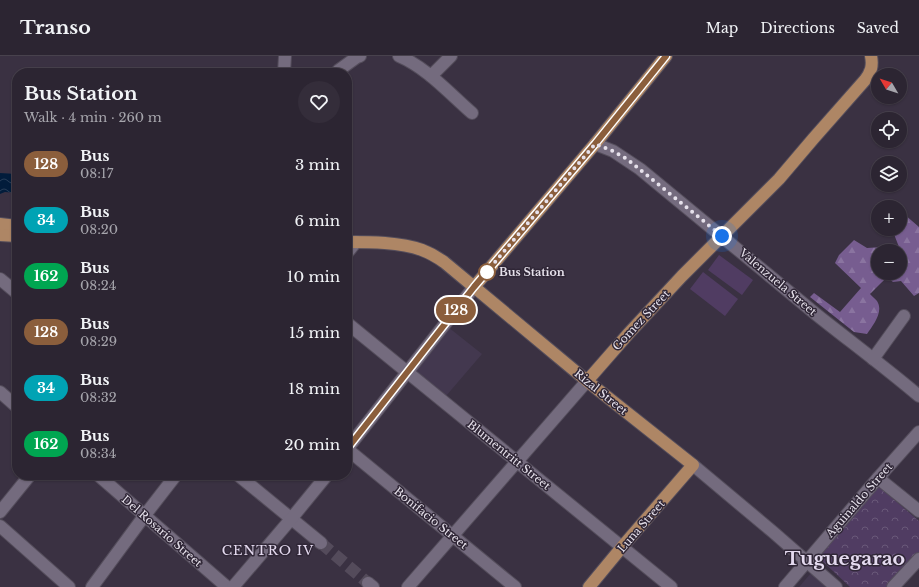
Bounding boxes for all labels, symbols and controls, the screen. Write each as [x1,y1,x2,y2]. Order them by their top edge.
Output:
text: Transo [20,16,91,39]
text: Map [706,19,738,37]
text: Directions [760,19,835,37]
text: Saved [857,19,899,37]
north arrow [871,68,907,104]
map controls [871,68,907,280]
button: heart [298,81,340,123]
text: Bus Station [24,82,138,105]
text: Walk · 4 min · 260 m [24,109,162,126]
button: locate [871,112,907,148]
text: Bus [80,146,110,165]
text: 128 [34,155,58,173]
text: 3 min [295,155,340,174]
button: layers [871,156,907,192]
text: 08:17 [80,165,113,182]
button: + [871,200,907,236]
text: Bus [80,202,110,221]
text: 34 [37,211,55,229]
text: 6 min [295,211,340,230]
text: 08:20 [80,221,118,238]
your location [712,226,732,246]
button: − [871,244,907,280]
street label: Valenzuela Street [736,245,820,319]
text: Bus [80,258,110,277]
marker: Bus Station [478,263,496,281]
place label: Bus Station [499,265,565,279]
text: 162 [34,267,58,285]
text: 10 min [287,267,340,286]
text: 08:24 [80,277,116,294]
street label: Gomez Street [610,286,673,353]
line badge: 128 [433,297,479,323]
text: 128 [444,301,468,319]
text: Bus [80,314,110,333]
text: 128 [34,323,58,341]
text: 15 min [289,323,340,342]
text: 08:29 [80,333,117,350]
street label: Rizal Street [572,366,631,418]
text: Bus [80,370,110,389]
text: 34 [37,379,55,397]
text: 18 min [288,379,340,398]
text: 08:32 [80,389,117,406]
street label: Blumentritt Street [465,417,554,493]
text: Bus [80,426,110,445]
text: 162 [34,435,58,453]
text: 20 min [284,435,340,454]
text: 08:34 [80,445,116,462]
street label: Aguinaldo Street [822,459,896,541]
street label: Bonifacio Street [391,484,471,552]
street label: Del Rosario Street [119,492,206,570]
street label: Luna Street [614,496,668,555]
district label: CENTRO IV [222,542,314,559]
district label: Tuguegarao [785,547,905,570]

